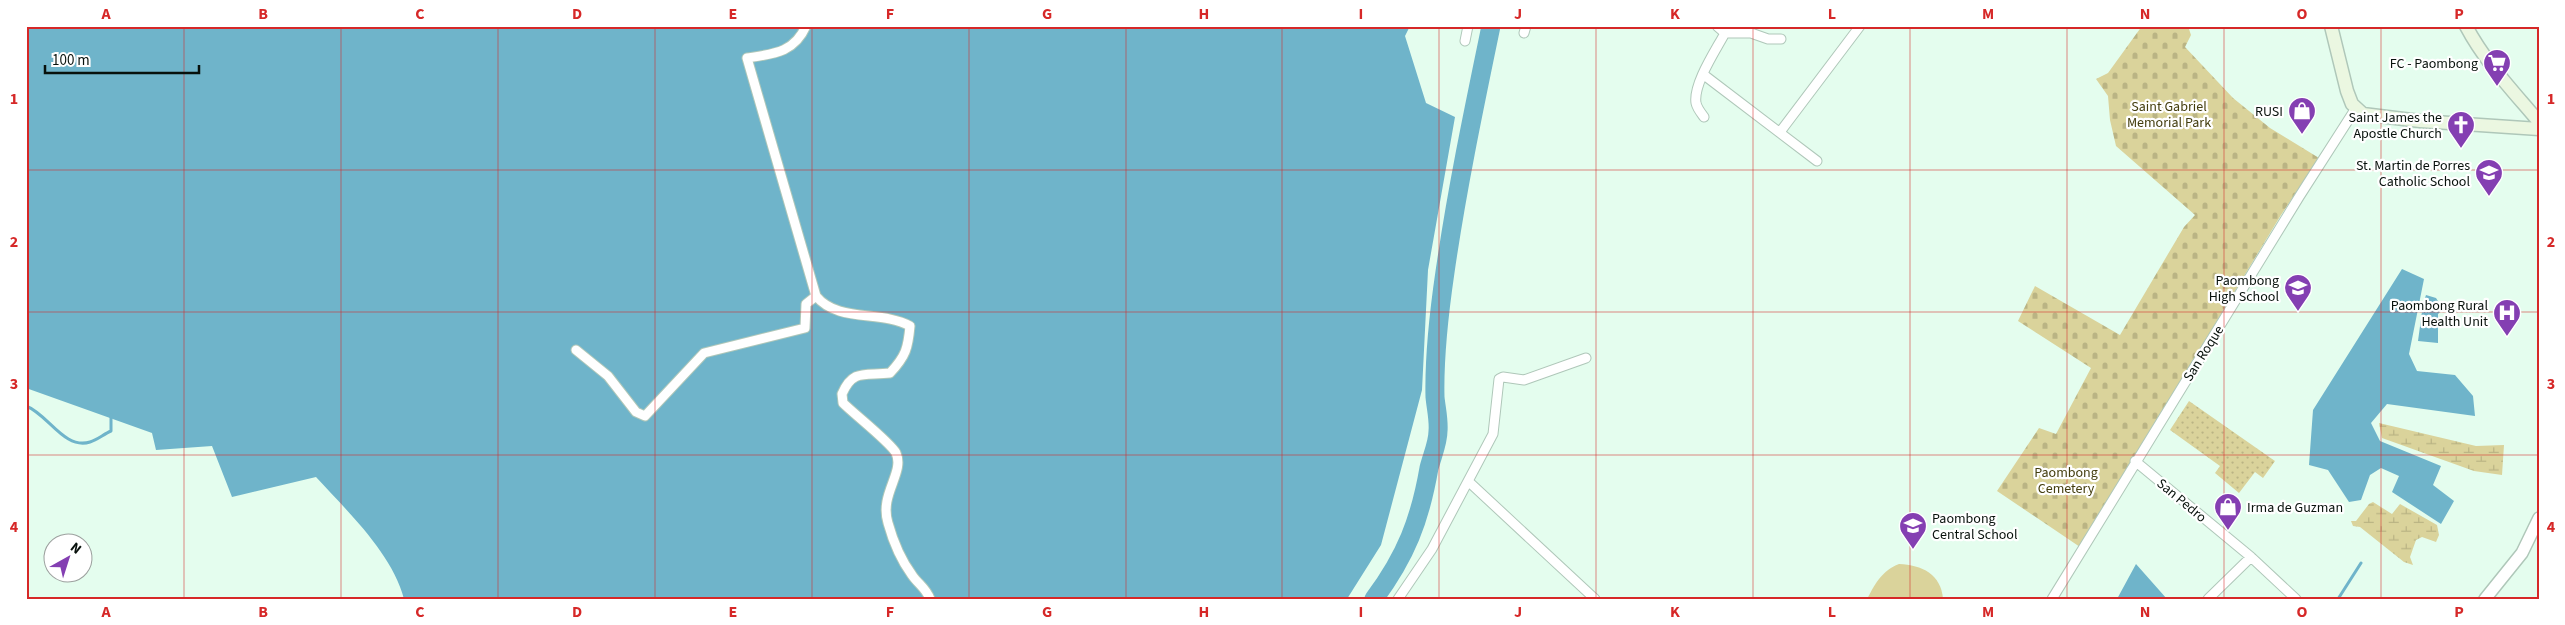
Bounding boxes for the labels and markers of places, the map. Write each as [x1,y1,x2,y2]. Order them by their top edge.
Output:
supermarket icon: FC - Paombong [2482,48,2512,87]
place label: FC - Paombong [2390,54,2478,74]
shop icon: RUSI [2287,96,2317,135]
place label: RUSI [2255,102,2283,122]
place label: Saint James the Apostle Church [2349,108,2442,144]
church icon: Saint James the Apostle Church [2446,110,2476,149]
place label: St. Martin de Porres Catholic School [2356,156,2470,192]
school or university icon: St. Martin de Porres Catholic School [2474,158,2504,197]
place label: Paombong High School [2209,271,2279,307]
school or university icon: Paombong High School [2283,273,2313,312]
place label: Paombong Rural Health Unit [2391,296,2488,332]
hospital icon: Paombong Rural Health Unit [2492,298,2522,337]
shop icon: Irma de Guzman [2213,492,2243,531]
place label: Irma de Guzman [2247,498,2343,518]
place label: Paombong Central School [1932,509,2018,545]
school or university icon: Paombong Central School [1898,511,1928,550]

